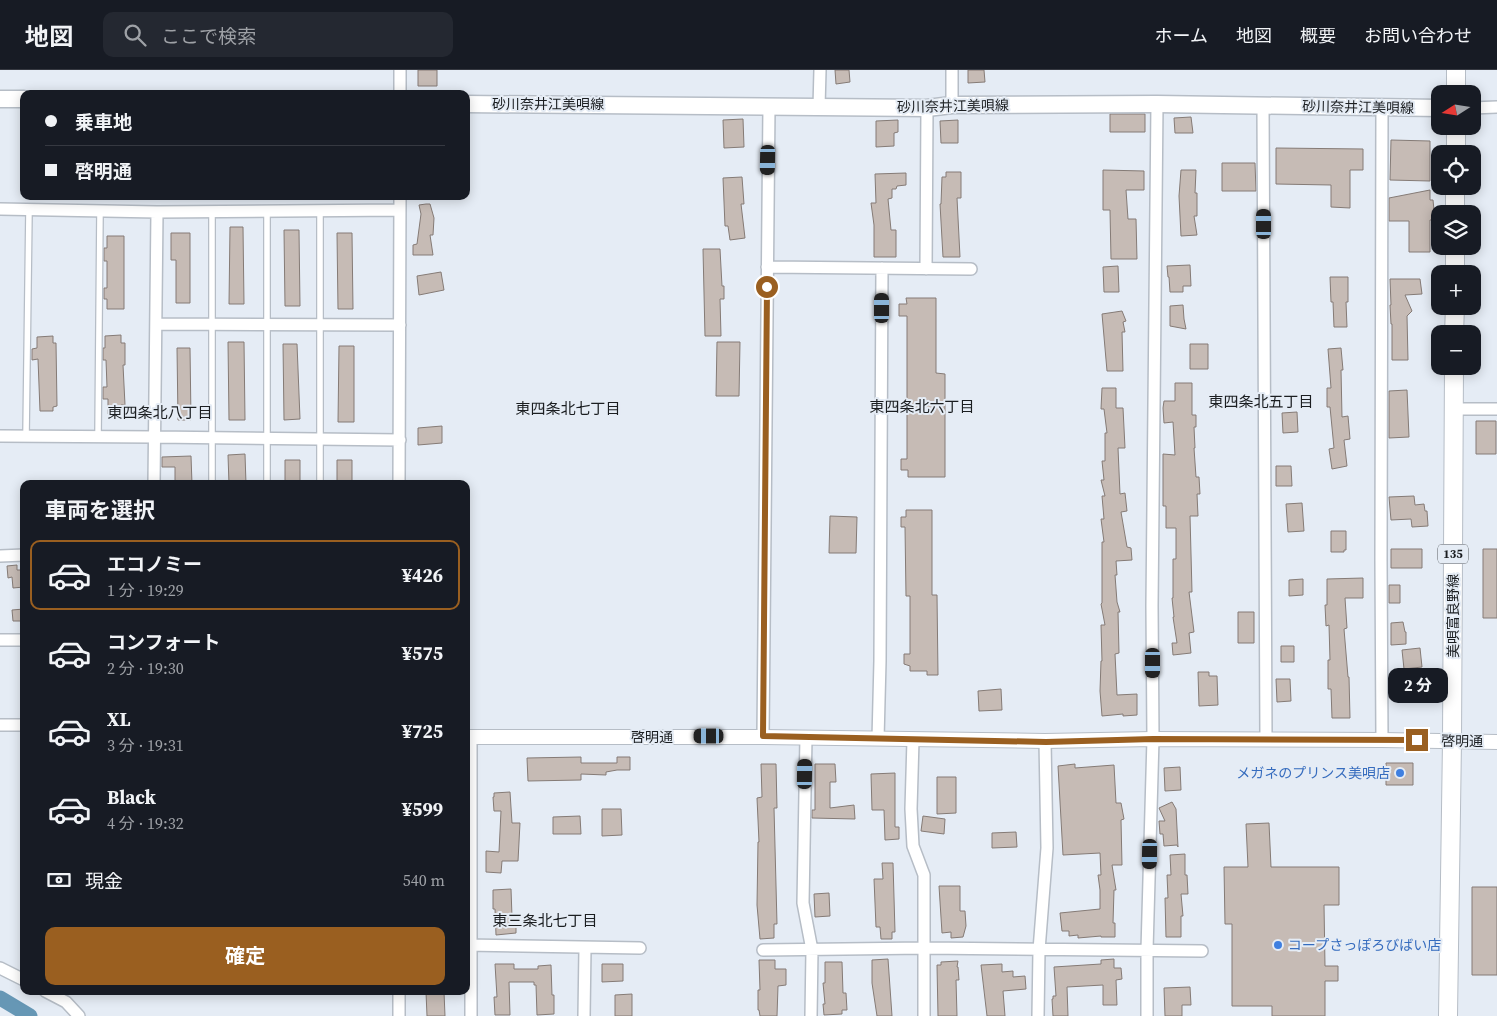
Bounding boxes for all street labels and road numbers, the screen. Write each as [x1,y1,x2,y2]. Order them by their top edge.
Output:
street label: 砂川奈井江美唄線 [492,94,604,114]
street label: 砂川奈井江美唄線 [897,95,1009,117]
street label: 砂川奈井江美唄線 [1302,96,1414,118]
road number: 135 [1438,544,1468,564]
street label: 美唄富良野線 [1443,574,1463,658]
street label: 啓明通 [631,727,673,747]
street label: 啓明通 [1441,731,1483,751]

